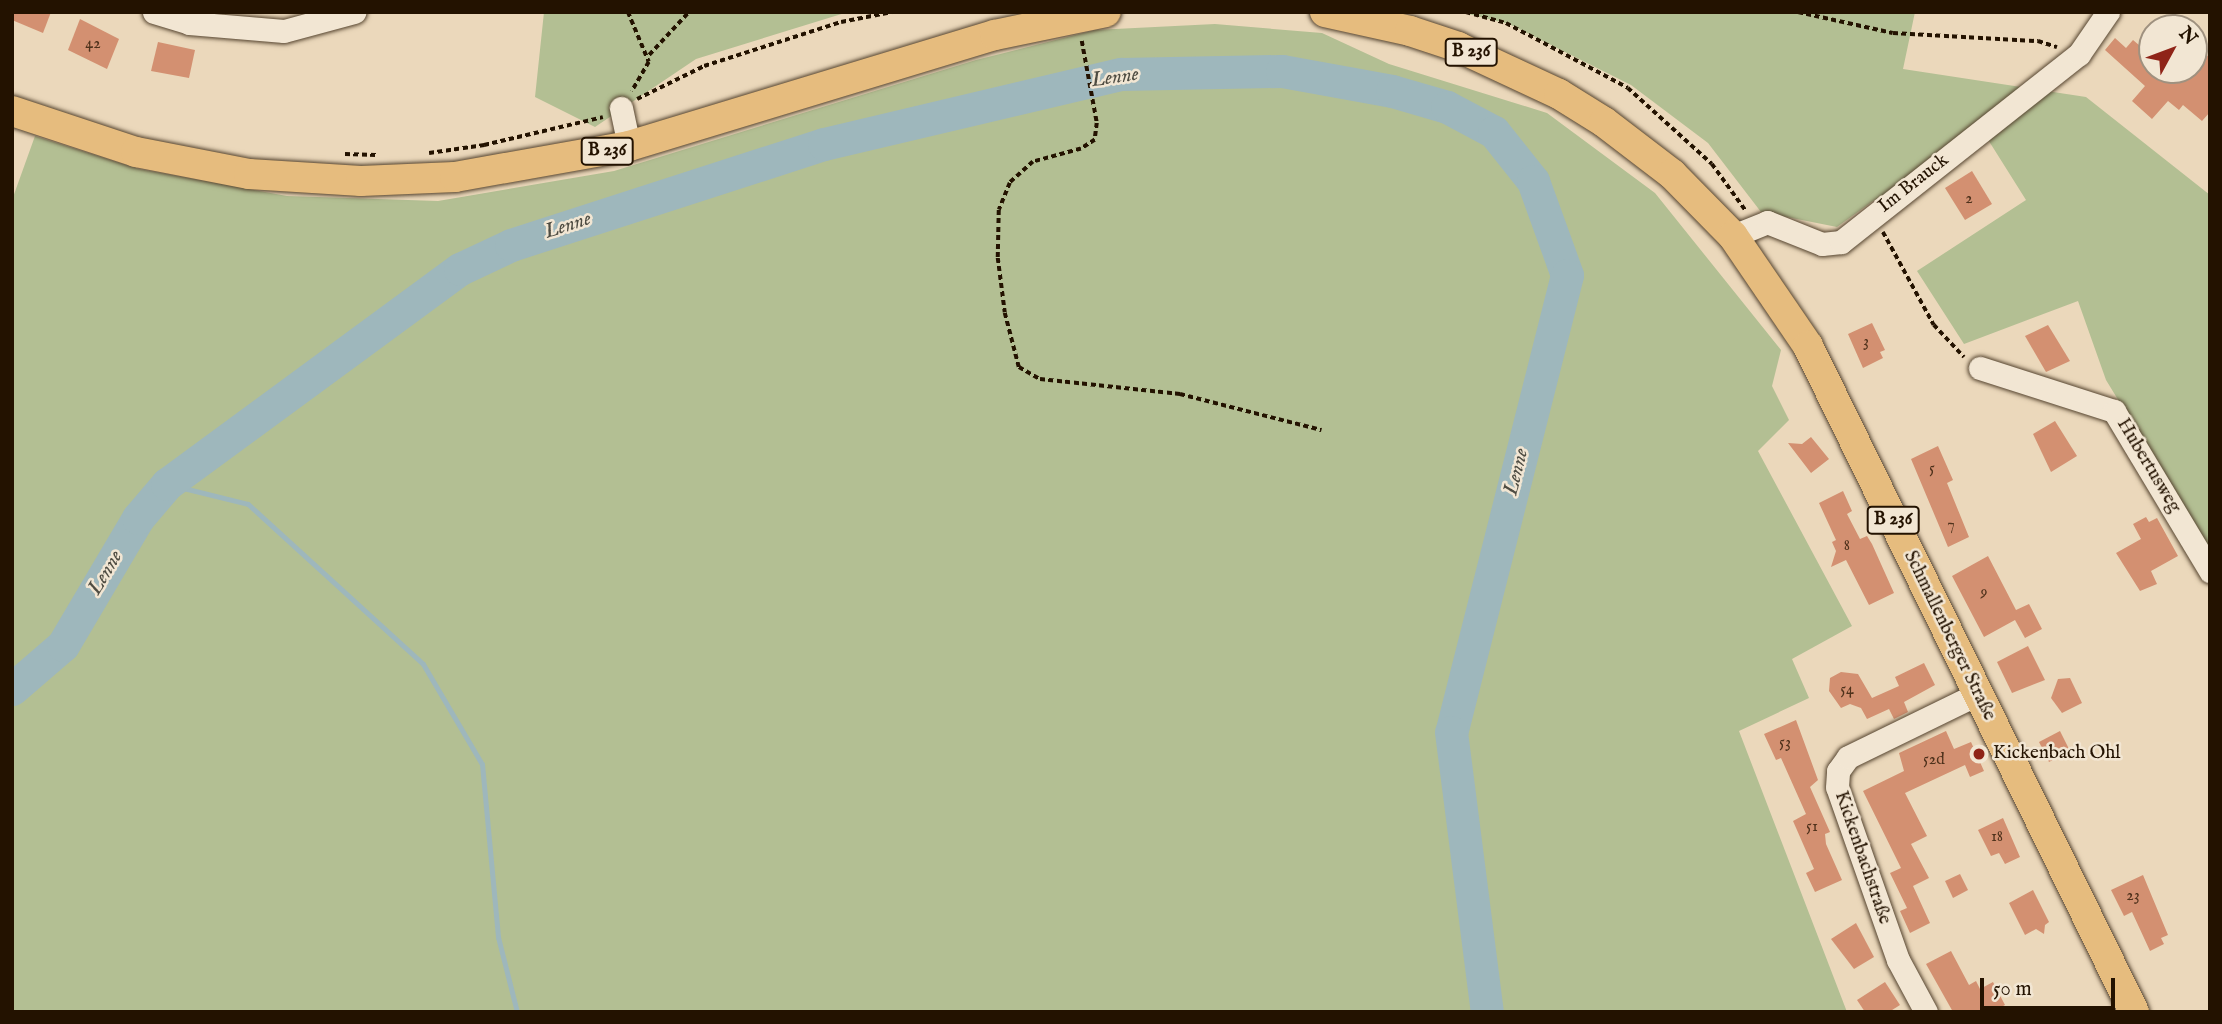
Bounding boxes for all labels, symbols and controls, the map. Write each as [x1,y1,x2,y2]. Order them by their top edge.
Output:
north arrow [2138,14,2208,84]
text: N [2173,22,2202,51]
house number: 42 [85,34,101,54]
road number: B 236 [1443,38,1499,66]
water label: Lenne [1090,62,1140,94]
road number: B 236 [579,136,635,166]
street label: Im Brauck [1874,149,1954,219]
house number: 2 [1965,189,1973,209]
water label: Lenne [542,207,594,245]
house number: 3 [1863,332,1869,352]
street label: Hubertusweg [2111,415,2185,517]
water label: Lenne [1499,446,1535,498]
house number: 5 [1929,459,1935,479]
road number: B 236 [1865,506,1921,534]
house number: 7 [1947,515,1955,535]
house number: 8 [1844,536,1850,556]
water label: Lenne [83,546,129,600]
street label: Schmallenberger Straße [1898,547,2000,725]
house number: 9 [1981,583,1987,603]
house number: 54 [1840,680,1854,700]
house number: 53 [1779,733,1791,753]
place label: Kickenbach Ohl [1993,743,2121,765]
marker: Kickenbach Ohl [1971,746,1987,762]
house number: 52d [1923,750,1945,770]
street label: Kickenbachstraße [1829,788,1895,928]
house number: 51 [1806,817,1818,837]
house number: 18 [1991,827,2003,847]
house number: 23 [2126,886,2140,906]
scale bar [1984,964,2119,1008]
text: 50 m [1993,976,2032,1003]

